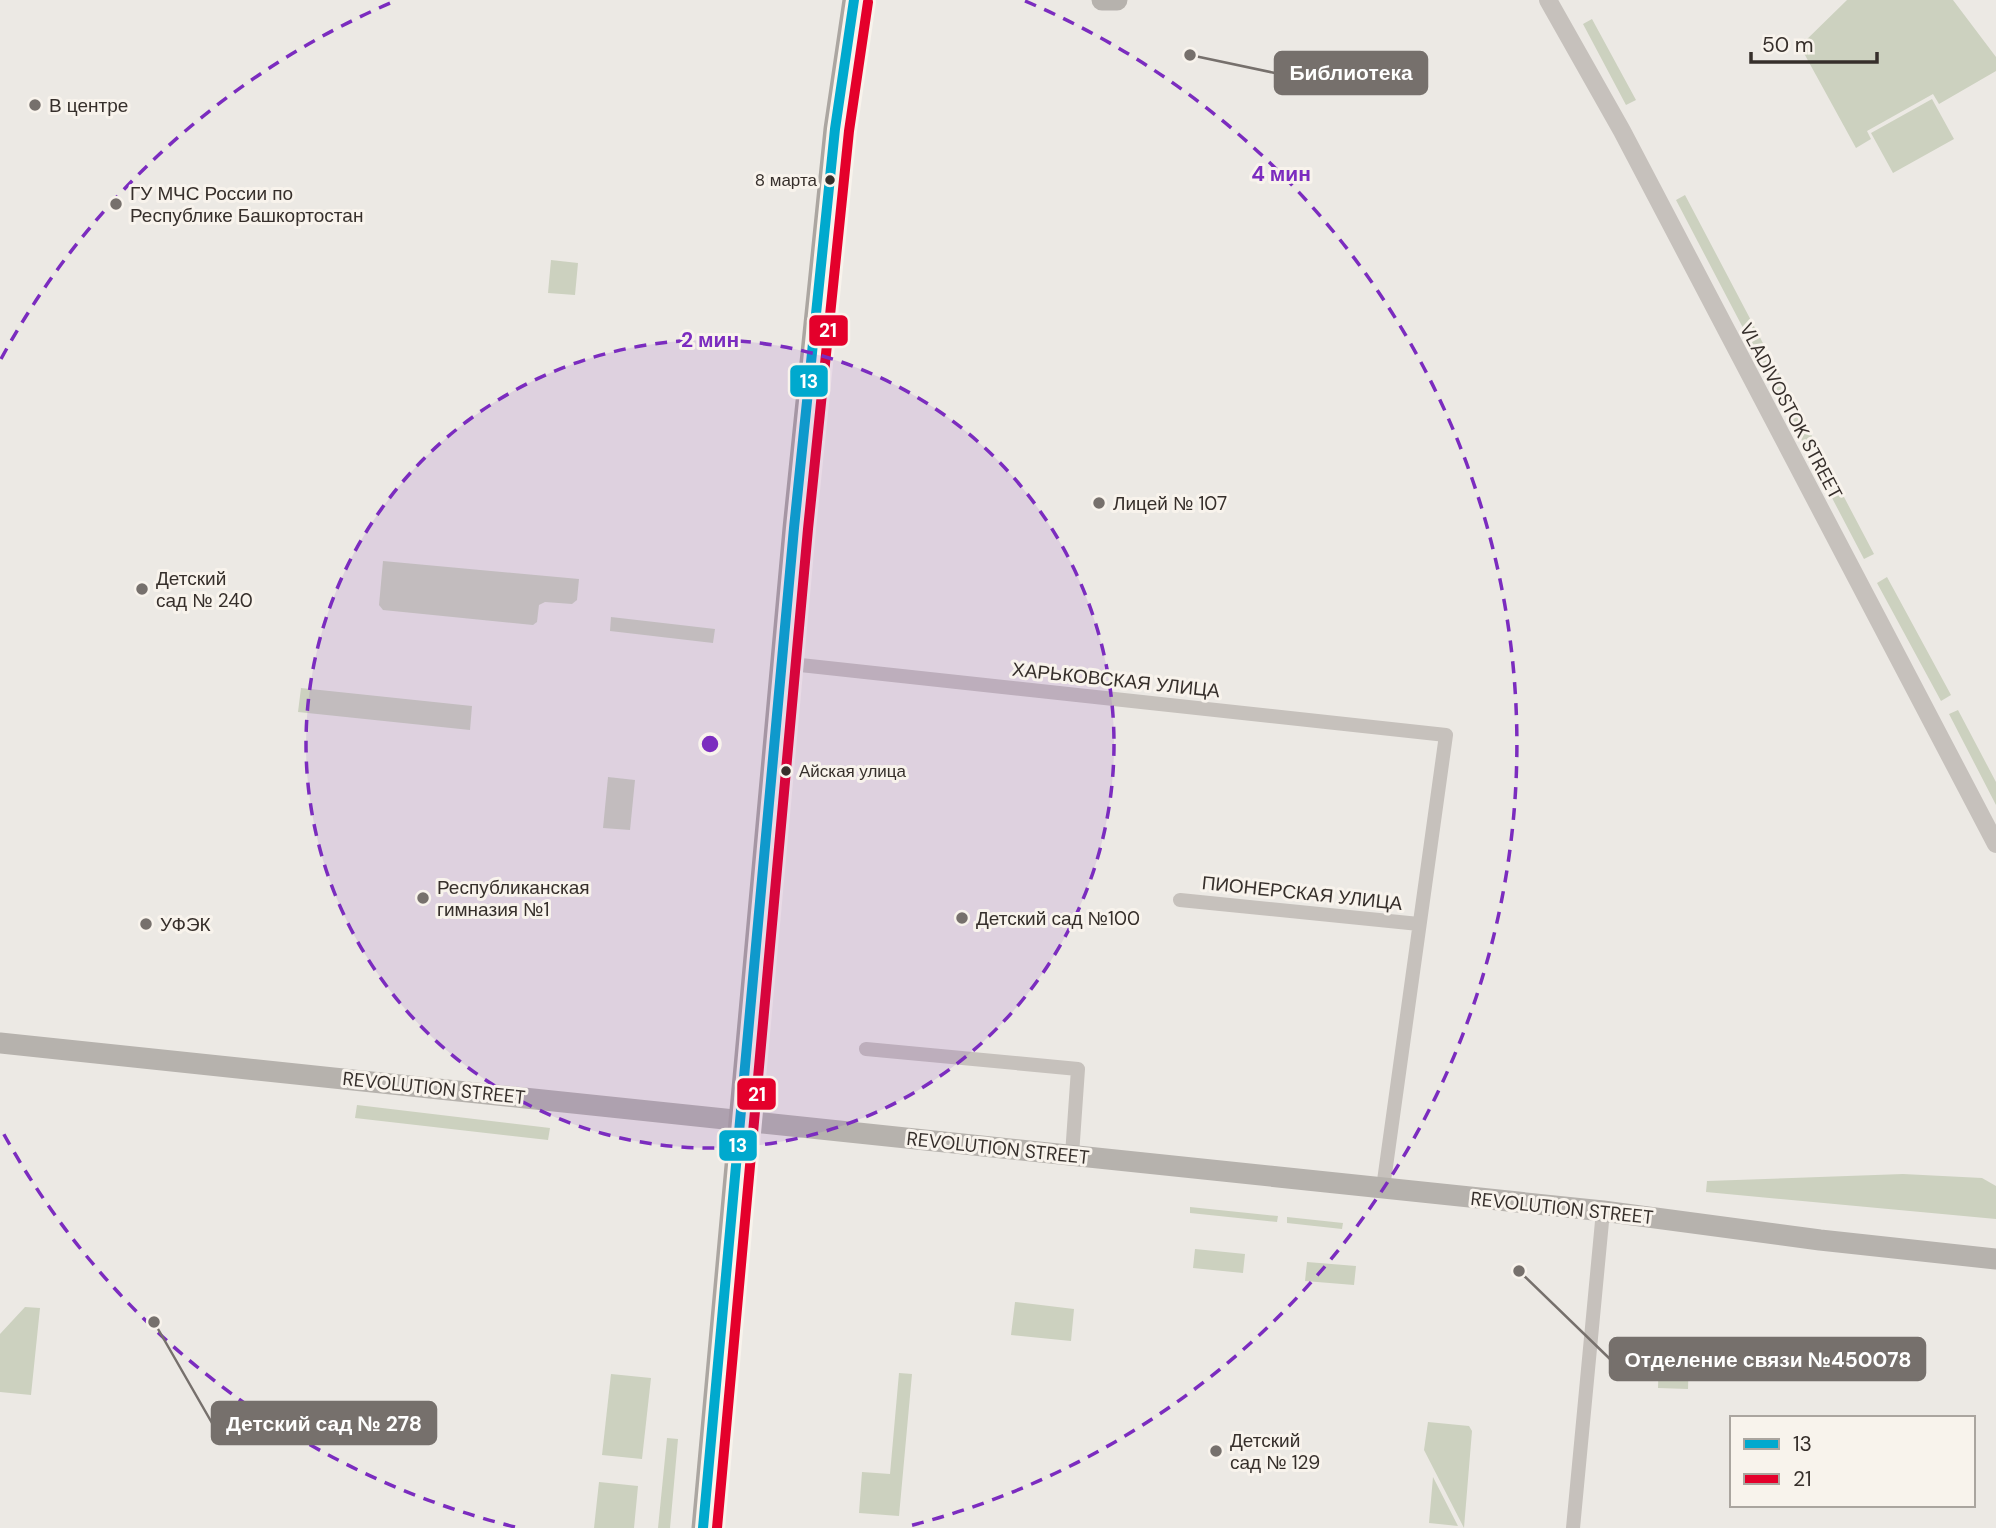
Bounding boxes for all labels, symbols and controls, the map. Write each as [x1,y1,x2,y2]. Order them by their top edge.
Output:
scale bar [1751,21,1877,65]
text: 50 m [1762,31,1813,59]
callout: Библиотека [1275,52,1427,94]
text: Библиотека [1289,59,1413,87]
place label: В центре [49,93,128,118]
marker: В центре [27,97,43,113]
text: 4 мин [1251,160,1311,188]
place label: 8 марта [755,169,818,191]
marker: 8 марта [823,173,837,187]
place label: ГУ МЧС России по Республике Башкортостан [130,181,363,228]
marker: ГУ МЧС России по Республике Башкортостан [108,196,124,212]
line badge: 21 [808,314,849,347]
text: 21 [819,318,837,343]
street label: VLADIVOSTOK STREET [1734,319,1848,504]
text: 2 мин [681,326,739,354]
line badge: 13 [789,364,829,398]
text: 13 [800,369,818,394]
place label: Лицей № 107 [1113,491,1227,516]
marker: Лицей № 107 [1091,495,1107,511]
place label: Детский сад № 240 [156,566,253,613]
marker: Детский сад № 240 [134,581,150,597]
street label: ХАРЬКОВСКАЯ УЛИЦА [1011,657,1221,703]
centre of rings [698,732,722,756]
place label: Айская улица [799,760,907,782]
marker: Айская улица [779,764,793,778]
street label: ПИОНЕРСКАЯ УЛИЦА [1201,870,1404,916]
place label: Республиканская гимназия №1 [437,875,590,922]
marker: Республиканская гимназия №1 [415,890,431,906]
place label: Детский сад №100 [976,906,1140,931]
marker: Детский сад №100 [954,910,970,926]
place label: УФЭК [160,912,211,937]
marker: УФЭК [138,916,154,932]
street label: REVOLUTION STREET [341,1066,527,1110]
line badge: 21 [736,1077,777,1111]
text: 21 [748,1082,766,1107]
street label: REVOLUTION STREET [905,1126,1091,1170]
line badge: 13 [718,1129,758,1162]
text: 13 [729,1133,747,1158]
street label: REVOLUTION STREET [1469,1186,1655,1230]
callout: Отделение связи №450078 [1610,1338,1925,1380]
text: Отделение связи №450078 [1624,1346,1912,1374]
callout: Детский сад № 278 [212,1402,436,1444]
text: Детский сад № 278 [226,1410,422,1438]
legend [1730,1416,1975,1507]
place label: Детский сад № 129 [1230,1428,1320,1475]
text: 13 [1793,1430,1812,1458]
marker: Детский сад № 129 [1208,1443,1224,1459]
text: 21 [1793,1465,1812,1493]

